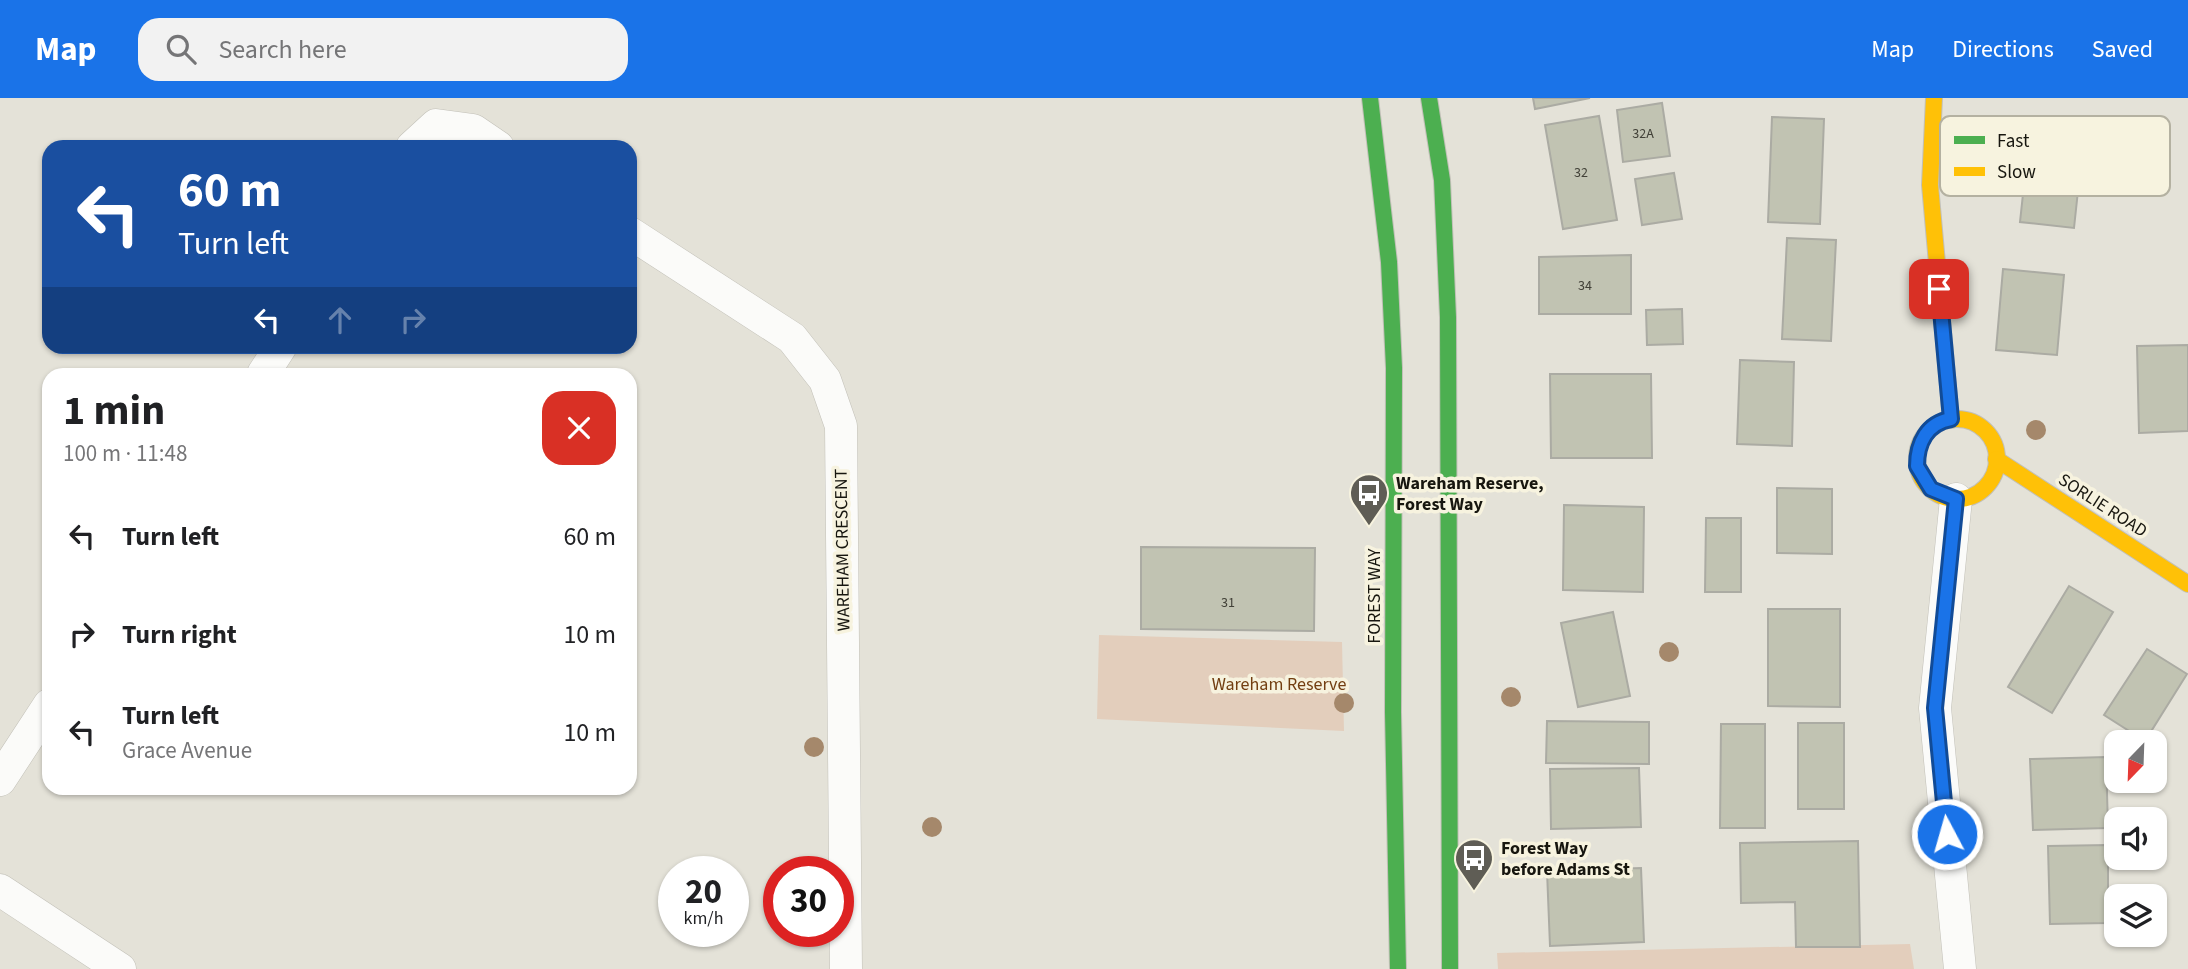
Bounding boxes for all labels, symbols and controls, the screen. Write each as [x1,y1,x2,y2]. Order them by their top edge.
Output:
search box [138,18,628,81]
text: Map [35,26,96,73]
icon: search [162,30,200,68]
text: Search here [218,31,347,68]
text: Map [1871,32,1914,67]
text: Directions [1952,32,2054,67]
text: Saved [2092,32,2153,67]
legend [1940,116,2170,196]
house number: 32A [1632,124,1654,144]
text: Fast [1997,128,2030,155]
text: 60 m [178,156,282,226]
text: Slow [1997,159,2036,186]
house number: 32 [1574,163,1588,183]
icon: left [63,168,154,259]
text: Turn left [178,221,289,267]
pin [1909,259,1969,319]
icon: arrive [1920,270,1958,308]
house number: 34 [1578,276,1592,296]
icon: left [248,301,286,339]
icon: ahead [321,301,359,339]
icon: right [394,301,432,339]
text: 1 min [63,381,165,441]
button: close [542,391,616,465]
text: 100 m · 11:48 [63,437,187,470]
street label: SORLIE ROAD [2053,467,2152,543]
street label: WAREHAM CRESCENT [829,468,856,631]
place label: Wareham Reserve, Forest Way [1396,471,1544,517]
bus stop icon: Wareham Reserve, Forest Way [1348,472,1390,527]
icon: left [63,517,101,555]
text: Turn left [122,518,219,555]
text: 60 m [563,518,616,555]
street label: FOREST WAY [1362,548,1387,644]
house number: 31 [1221,593,1235,613]
icon: right [63,615,101,653]
text: Turn right [122,616,237,653]
text: 10 m [563,616,616,653]
park label: Wareham Reserve [1212,672,1346,697]
text: Turn left [122,697,219,734]
icon: left [63,713,101,751]
text: 10 m [563,714,616,751]
north arrow [2104,730,2166,793]
map controls [2104,730,2167,947]
text: Grace Avenue [122,734,252,767]
position arrow [1910,797,1984,871]
button: sound [2104,807,2167,870]
place label: Forest Way before Adams St [1501,836,1630,882]
bus stop icon: Forest Way before Adams St [1453,837,1495,892]
speed limit sign: 30 [763,856,854,947]
text: 20 [685,867,722,917]
button: layers [2104,884,2167,947]
text: km/h [684,906,723,931]

